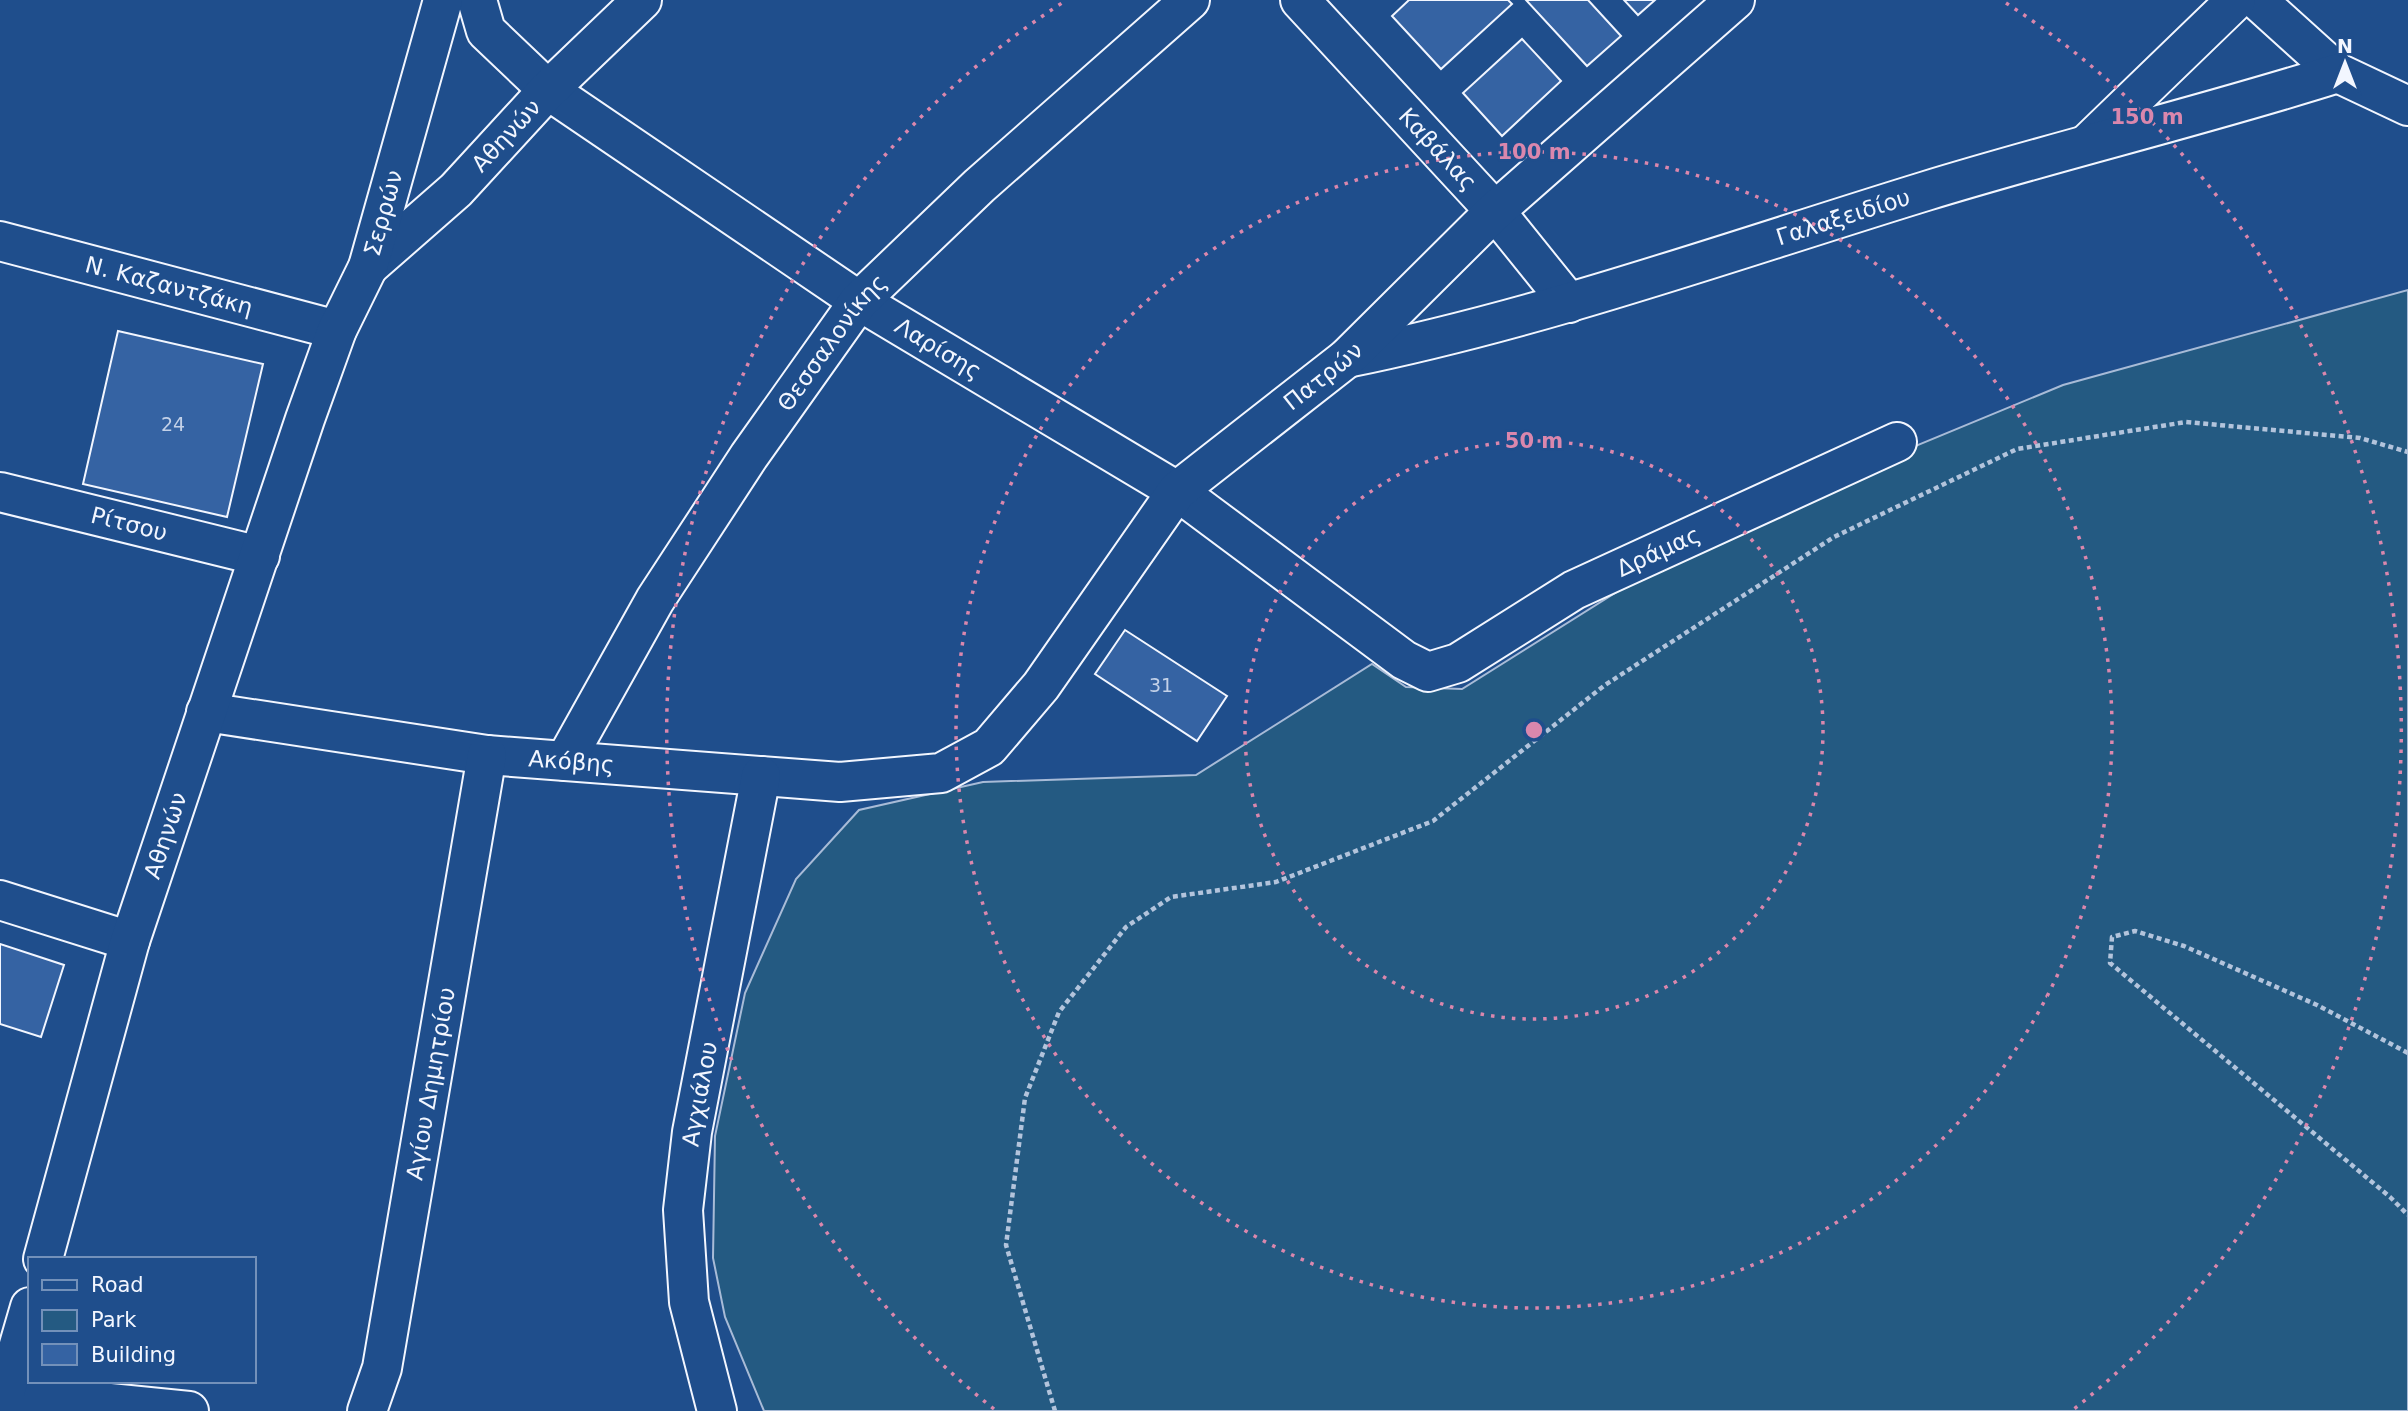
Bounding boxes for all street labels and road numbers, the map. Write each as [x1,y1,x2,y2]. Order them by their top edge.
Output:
street label: Αθηνών [466,94,546,177]
street label: Καβάλας [1393,103,1482,196]
street label: Σερρών [359,167,408,259]
street label: Γαλαξειδίου [1773,184,1913,250]
street label: Ν. Καζαντζάκη [83,251,256,320]
street label: Θεσσαλονίκης [772,269,892,416]
street label: Λαρίσης [890,313,986,384]
street label: Πατρών [1279,337,1368,415]
street label: Ρίτσου [88,502,170,546]
street label: Δράμας [1612,521,1704,582]
street label: Ακόβης [528,745,615,778]
street label: Αθηνών [139,789,192,882]
street label: Αγίου Δημητρίου [401,985,460,1182]
street label: Αγχιάλου [677,1039,722,1148]

